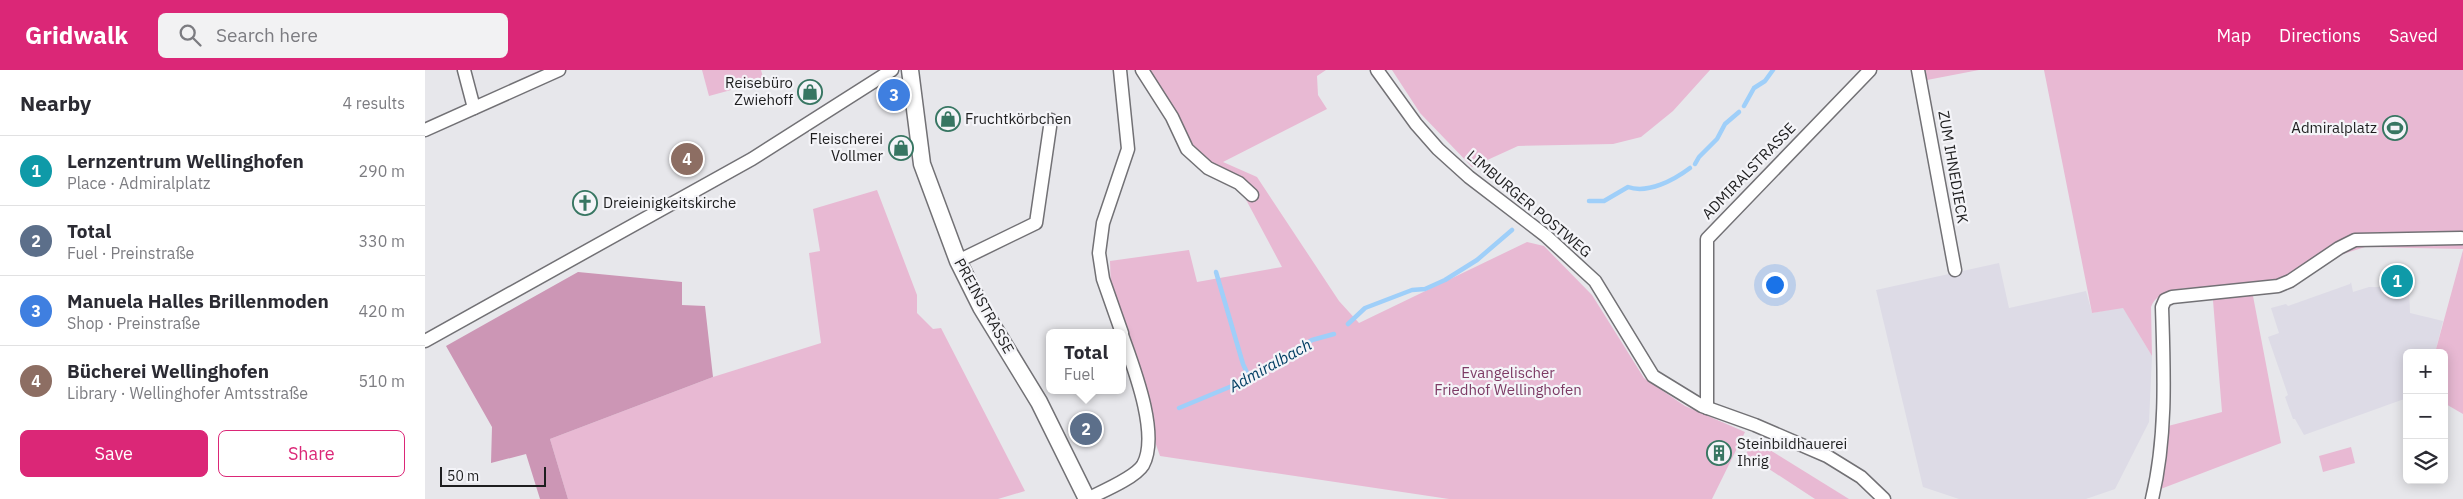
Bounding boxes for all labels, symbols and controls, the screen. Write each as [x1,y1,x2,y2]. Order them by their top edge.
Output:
search box [158,13,508,58]
text: Gridwalk [25,19,128,51]
icon: search [176,21,204,49]
text: Search here [216,23,318,47]
text: Map [2216,24,2251,47]
text: Directions [2279,24,2361,47]
text: Saved [2389,24,2438,47]
place label: Reisebüro Zwiehoff [725,73,793,109]
pin: 3 [878,76,910,114]
shop icon: Reisebüro Zwiehoff [797,79,823,105]
text: Nearby [20,89,91,117]
text: 4 results [342,93,405,113]
shop icon: Fruchtkörbchen [935,106,961,132]
place label: Fruchtkörbchen [965,109,1072,128]
street label: ZUM IHNEDIECK [1934,109,1973,225]
sports icon: Admiralplatz [2382,115,2408,141]
street label: ADMIRALSTRASSE [1698,118,1800,223]
place label: Admiralplatz [2291,118,2377,137]
place label: Fleischerei Vollmer [810,129,883,165]
shop icon: Fleischerei Vollmer [888,135,914,161]
pin: 4 [671,140,703,178]
street label: LIMBURGER POSTWEG [1463,146,1596,261]
text: Lernzentrum Wellinghofen [67,149,304,173]
text: 1 [31,161,41,181]
text: 290 m [358,161,405,181]
text: Place · Admiralplatz [67,173,211,193]
church icon: Dreieinigkeitskirche [572,190,598,216]
place label: Dreieinigkeitskirche [603,193,736,212]
text: Total [67,219,111,243]
text: 2 [31,231,41,251]
text: 330 m [358,231,405,251]
text: Fuel · Preinstraße [67,243,194,263]
street label: PREINSTRASSE [950,255,1019,357]
pin: 1 [2381,262,2413,300]
your location [1762,272,1788,298]
text: Manuela Halles Brillenmoden [67,289,329,313]
text: 3 [31,301,41,321]
text: 420 m [358,301,405,321]
text: Shop · Preinstraße [67,313,200,333]
popup [1046,329,1126,394]
water label: Admiralbach [1224,334,1315,396]
text: Total [1064,340,1108,364]
map controls [2403,349,2448,484]
button: + [2403,349,2448,394]
text: Bücherei Wellinghofen [67,359,269,383]
park label: Evangelischer Friedhof Wellinghofen [1434,363,1582,399]
text: Fuel [1064,364,1095,384]
text: 4 [31,371,41,391]
text: 510 m [358,371,405,391]
text: Library · Wellinghofer Amtsstraße [67,383,308,403]
button: − [2403,394,2448,439]
pin: 2 [1070,410,1102,448]
button: Save [20,430,208,477]
button: Share [218,430,405,477]
place label: Steinbildhauerei Ihrig [1737,434,1847,470]
button: layers [2403,439,2448,484]
building icon: Steinbildhauerei Ihrig [1706,440,1732,466]
scale bar [440,464,546,487]
text: 50 m [447,467,479,485]

